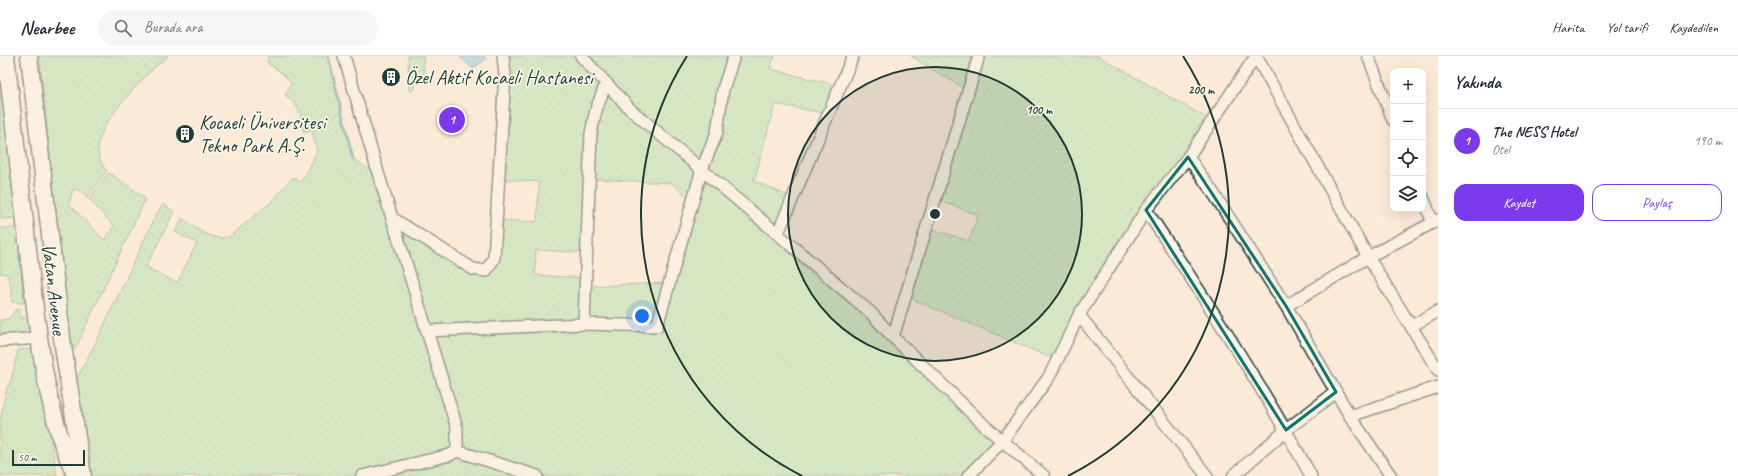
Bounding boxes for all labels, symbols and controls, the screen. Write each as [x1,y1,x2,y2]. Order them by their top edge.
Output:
search box [98,10,378,46]
text: Nearbee [20,16,74,40]
icon: search [112,17,134,39]
text: Burada ara [144,18,202,37]
text: Harita [1552,19,1584,36]
text: Yol tarifi [1606,19,1648,36]
text: Kaydedilen [1670,19,1718,36]
place label: Özel Aktif Kocaeli Hastanesi [405,65,595,90]
building icon: Özel Aktif Kocaeli Hastanesi [380,66,402,88]
map controls [1390,68,1426,212]
button: + [1390,68,1426,104]
text: Yakında [1454,72,1501,93]
text: 200 m [1188,82,1215,98]
text: 100 m [1026,102,1053,118]
button: − [1390,104,1426,140]
pin: 1 [439,105,465,135]
place label: Kocaeli Üniversitesi Tekno Park A.Ş. [199,110,328,158]
building icon: Kocaeli Üniversitesi Tekno Park A.Ş. [174,123,196,145]
text: The NESS Hotel [1492,123,1576,142]
text: 1 [1464,133,1470,149]
text: 190 m [1694,133,1722,149]
button: locate [1390,140,1426,176]
text: Otel [1492,142,1509,158]
button: layers [1390,176,1426,212]
button: Kaydet [1454,184,1584,221]
button: Paylaş [1592,184,1722,221]
centre of rings [928,207,942,221]
street label: Vatan Avenue [36,242,72,338]
your location [632,306,652,326]
scale bar [12,448,85,467]
text: 50 m [18,450,37,464]

